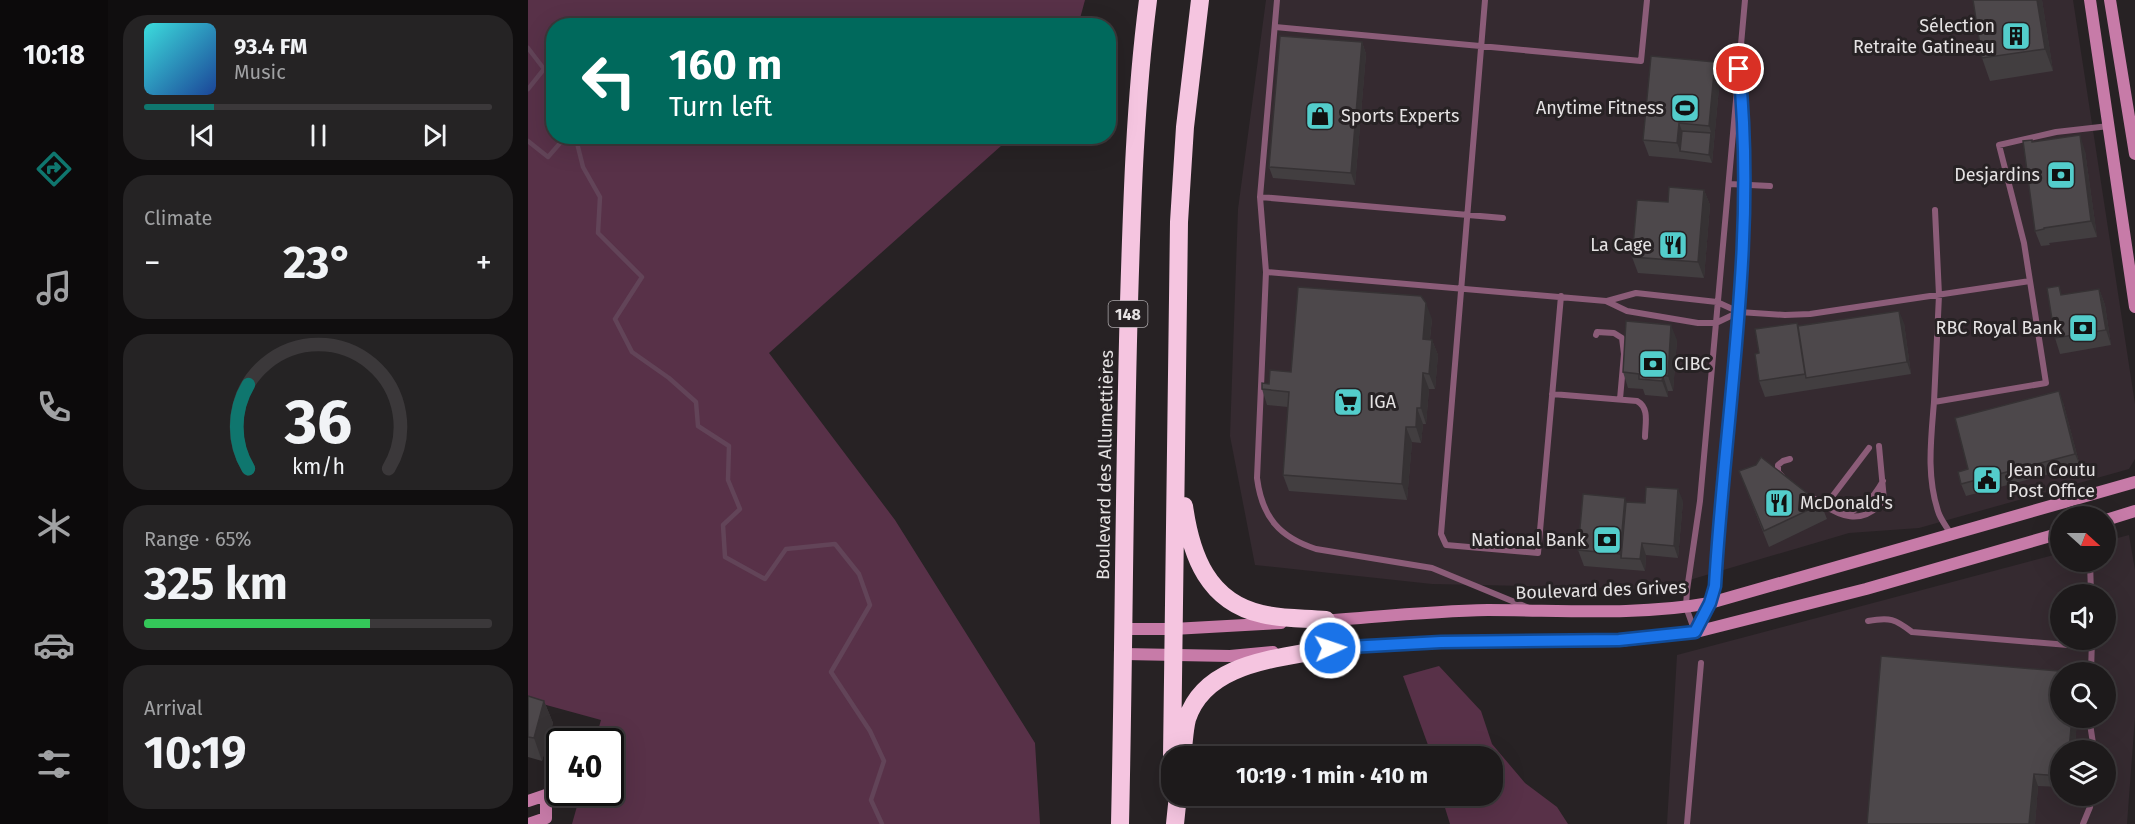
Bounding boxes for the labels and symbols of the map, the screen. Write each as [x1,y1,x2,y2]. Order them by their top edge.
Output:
place label: Sélection Retraite Gatineau [1853,15,1995,58]
building icon: Sélection Retraite Gatineau [2000,20,2032,52]
pin [1713,43,1764,94]
sports icon: Anytime Fitness [1669,92,1701,124]
place label: Anytime Fitness [1536,97,1664,119]
shop icon: Sports Experts [1304,100,1336,132]
place label: Sports Experts [1341,105,1459,127]
bank icon: Desjardins [2045,159,2077,191]
place label: Desjardins [1954,164,2040,186]
restaurant icon: La Cage [1657,229,1689,261]
place label: La Cage [1590,234,1652,256]
road number: 148 [1108,301,1148,327]
bank icon: RBC Royal Bank [2067,312,2099,344]
place label: RBC Royal Bank [1936,317,2063,339]
bank icon: CIBC [1637,348,1669,380]
street label: Boulevard des Allumettières [1092,350,1118,580]
place label: CIBC [1674,353,1710,375]
supermarket icon: IGA [1332,386,1364,418]
place label: IGA [1369,391,1397,413]
place label: Jean Coutu Post Office [2008,459,2096,502]
public building icon: Jean Coutu Post Office [1971,464,2003,496]
restaurant icon: McDonald's [1763,487,1795,519]
place label: McDonald's [1800,492,1893,514]
north arrow [2050,506,2116,572]
bank icon: National Bank [1591,524,1623,556]
place label: National Bank [1471,529,1587,551]
street label: Boulevard des Grives [1515,576,1687,604]
position arrow [1298,616,1362,680]
speed limit sign: 40 [546,728,624,806]

